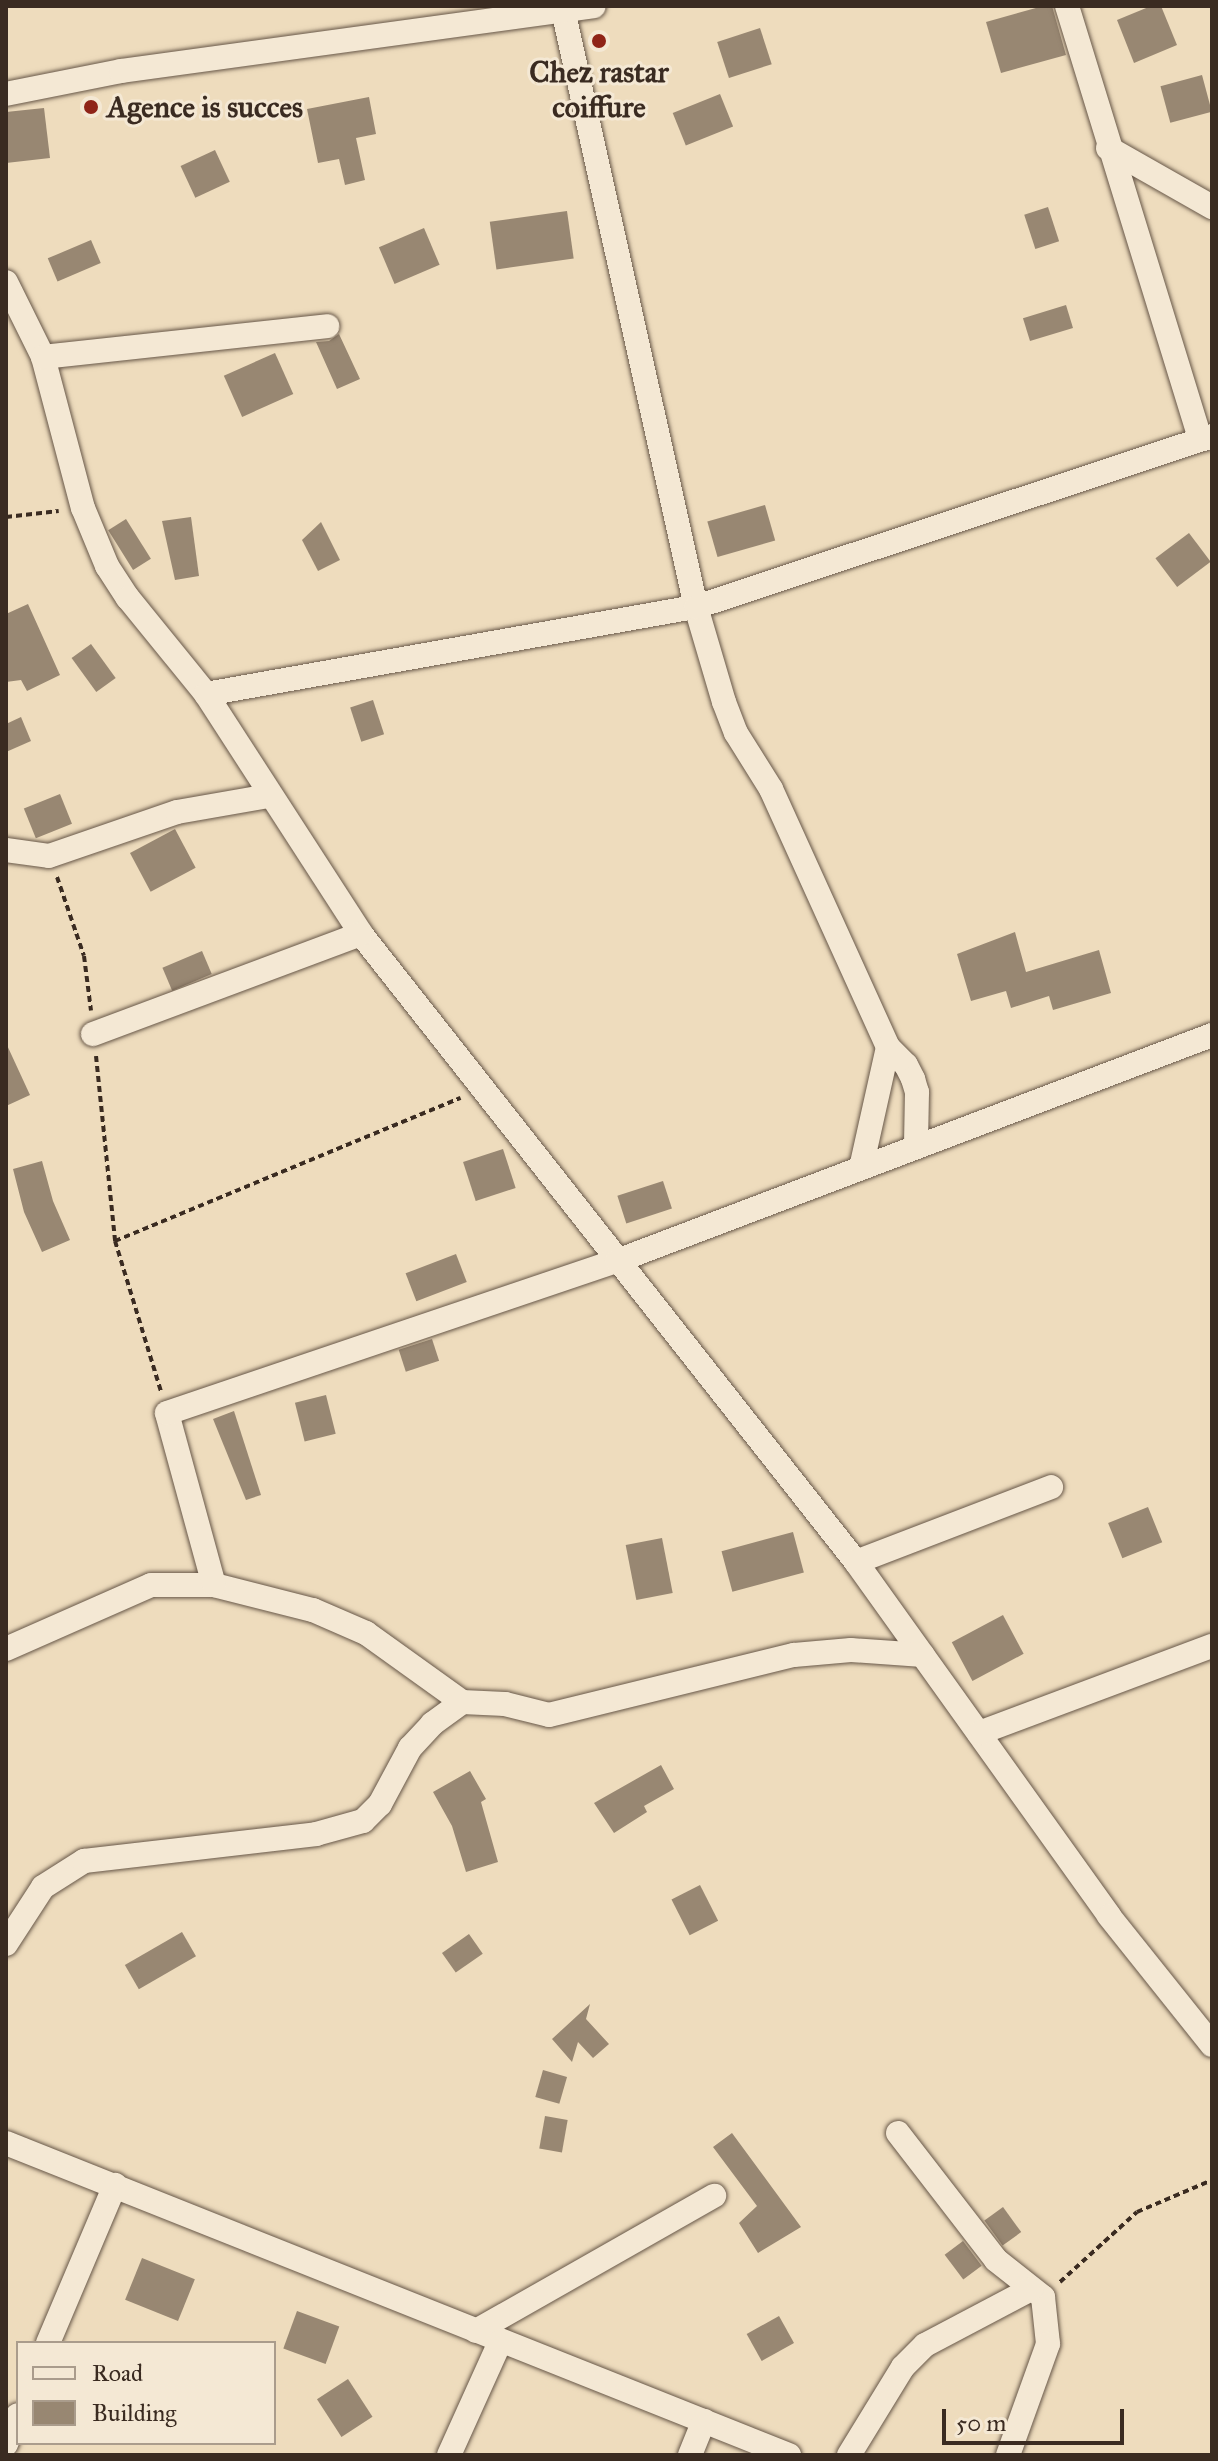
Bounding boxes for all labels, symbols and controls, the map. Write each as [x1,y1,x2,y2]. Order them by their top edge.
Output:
marker: Chez rastar coiffure [590,32,608,50]
place label: Chez rastar coiffure [529,54,669,124]
place label: Agence is succes [107,89,303,125]
marker: Agence is succes [82,98,100,116]
legend [16,2341,276,2445]
text: Road [92,2358,143,2388]
scale bar [946,2393,1128,2443]
text: Building [92,2398,177,2428]
text: 50 m [956,2408,1006,2438]

